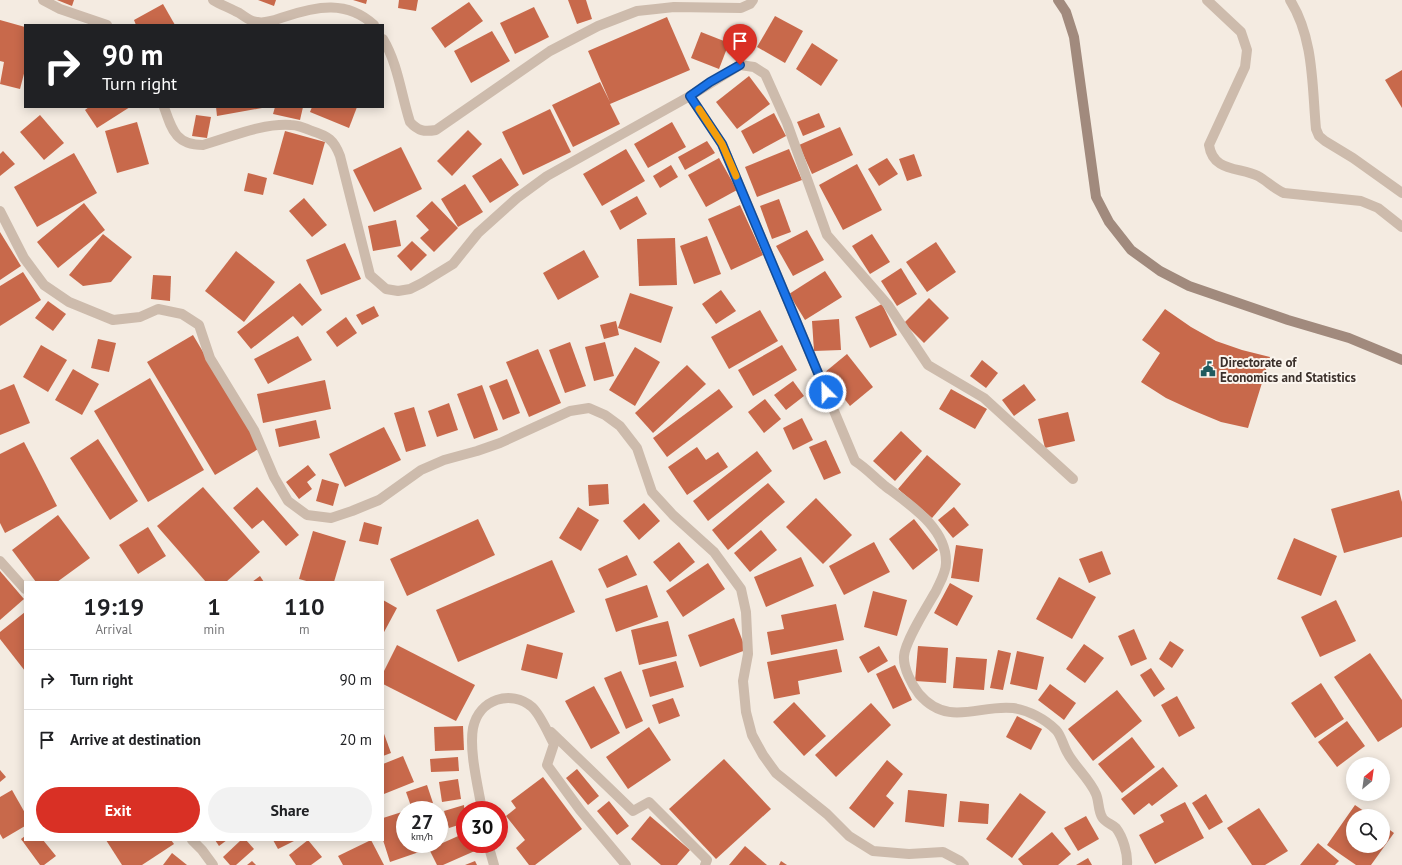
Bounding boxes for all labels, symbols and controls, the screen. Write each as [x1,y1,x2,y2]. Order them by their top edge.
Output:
pin [723,24,757,65]
icon: arrive [729,30,751,52]
text: 90 m [102,36,163,73]
icon: right [36,40,88,92]
text: Turn right [102,72,177,95]
place label: Directorate of Economics and Statistics [1220,354,1356,386]
public building icon: Directorate of Economics and Statistics [1199,360,1217,378]
position arrow [805,371,847,413]
text: 19:19 [83,591,144,622]
text: 1 [207,591,221,622]
text: 110 [284,591,325,622]
text: Arrival [96,621,132,638]
text: min [203,621,225,638]
text: m [299,621,310,638]
icon: right [36,669,58,691]
text: Turn right [70,670,133,689]
text: 90 m [339,670,372,689]
icon: arrive [36,729,58,751]
text: Arrive at destination [70,730,201,749]
text: 20 m [339,730,372,749]
north arrow [1346,757,1390,801]
map controls [1346,757,1390,853]
button: Exit [36,787,200,833]
button: Share [208,787,372,833]
speed limit sign: 30 [456,801,508,853]
text: 27 [411,809,433,835]
button: search [1346,809,1390,853]
text: km/h [411,830,433,843]

